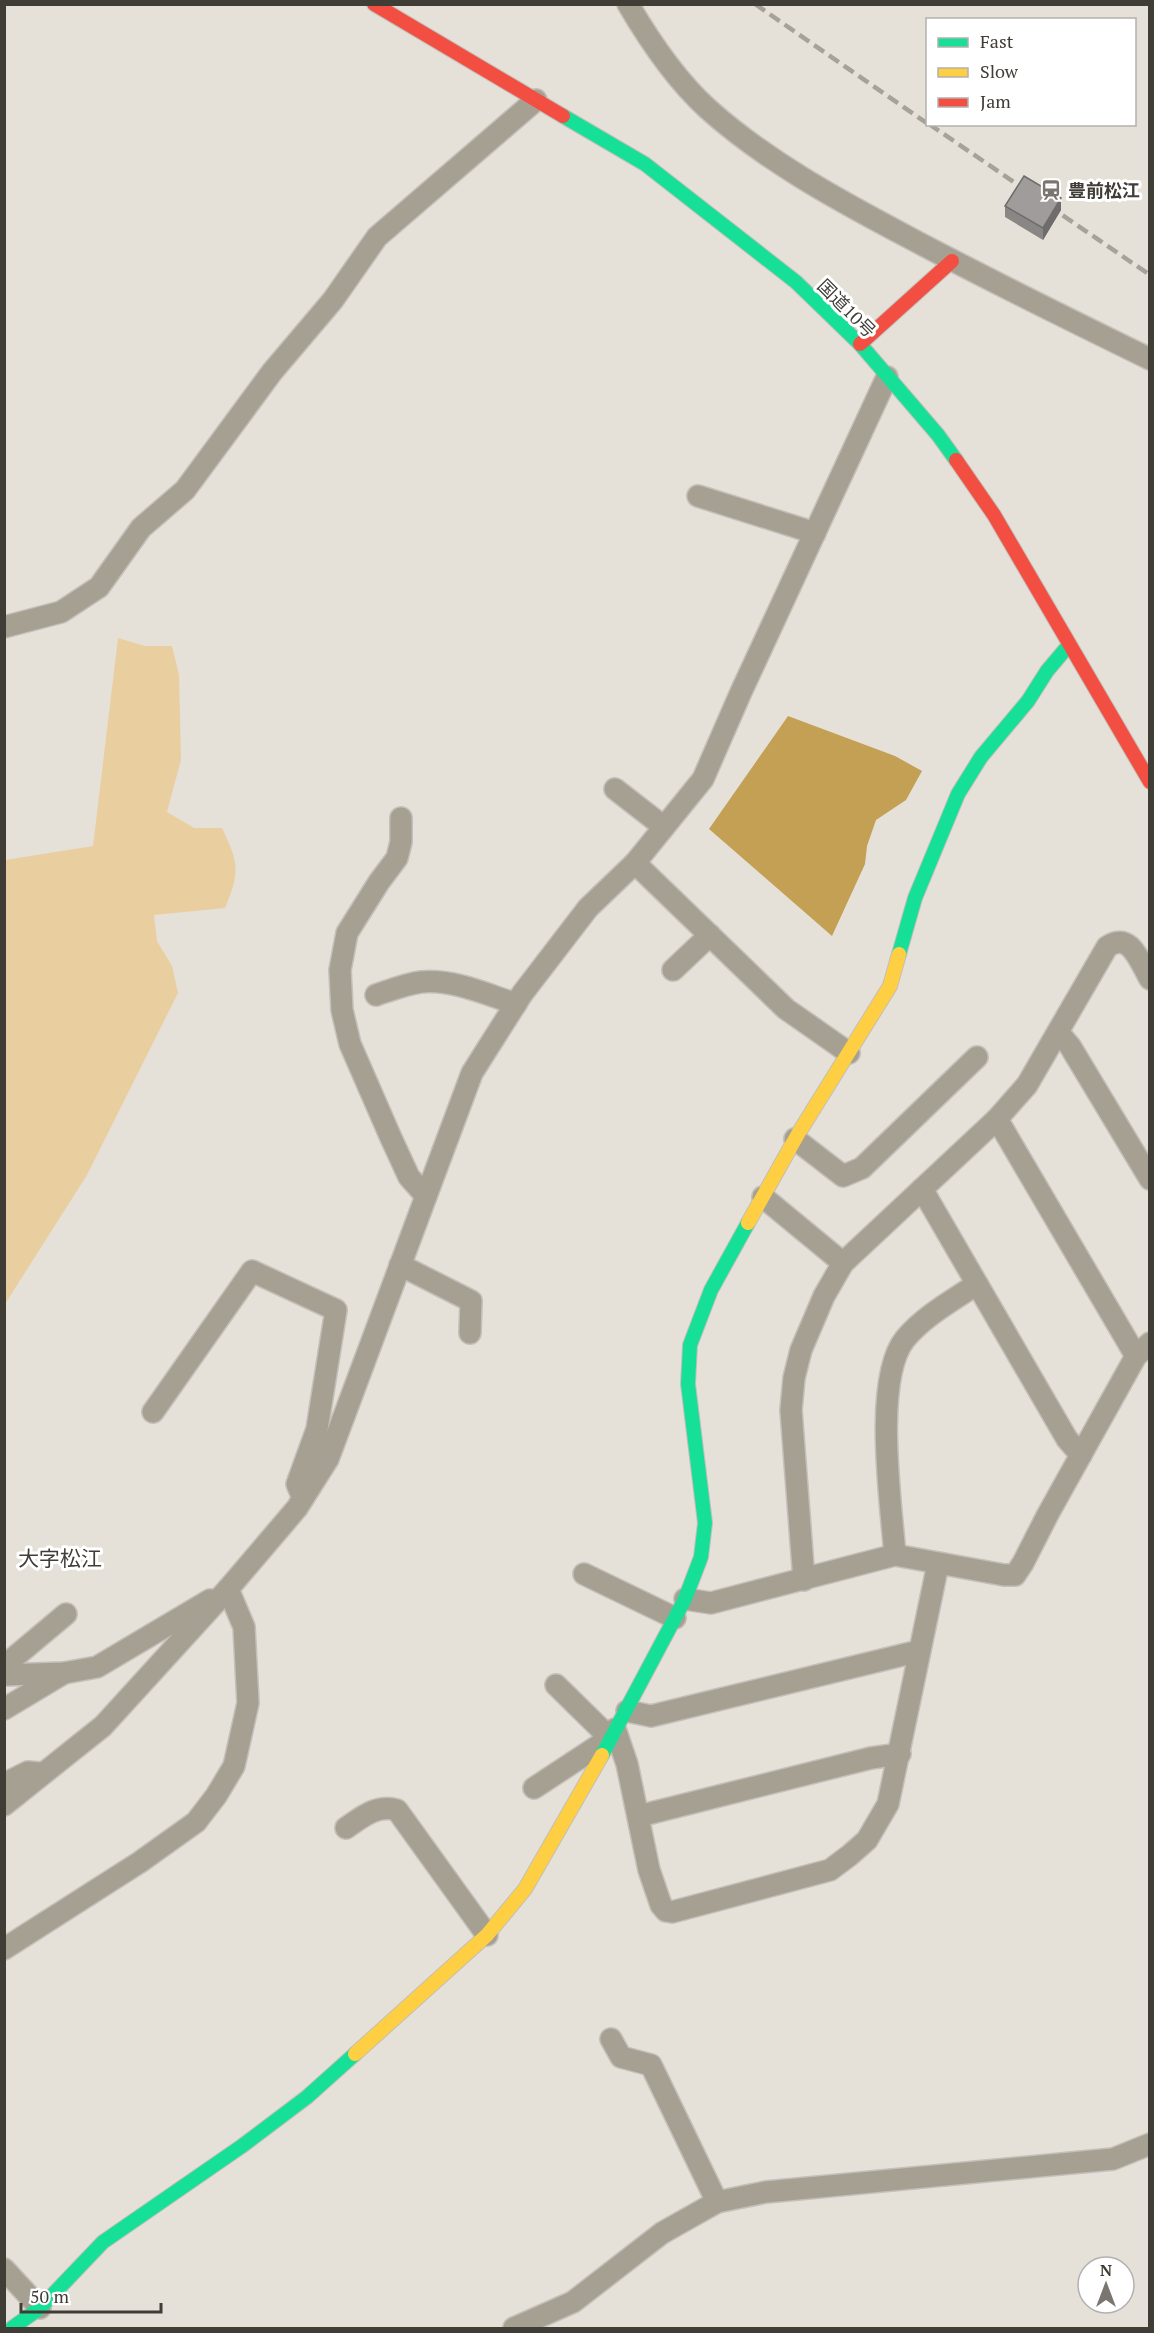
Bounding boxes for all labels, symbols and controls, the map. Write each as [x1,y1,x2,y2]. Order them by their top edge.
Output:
legend [926,18,1136,126]
text: Fast [980,29,1014,53]
text: Slow [980,59,1019,83]
text: Jam [980,89,1011,113]
station icon: 豊前松江 [1039,178,1063,202]
place label: 豊前松江 [1068,178,1140,202]
street label: 国道10号 [813,274,881,342]
district label: 大字松江 [18,1544,102,1572]
north arrow [1076,2255,1136,2315]
text: N [1100,2259,1112,2281]
scale bar [21,2276,160,2314]
text: 50 m [30,2284,70,2308]

